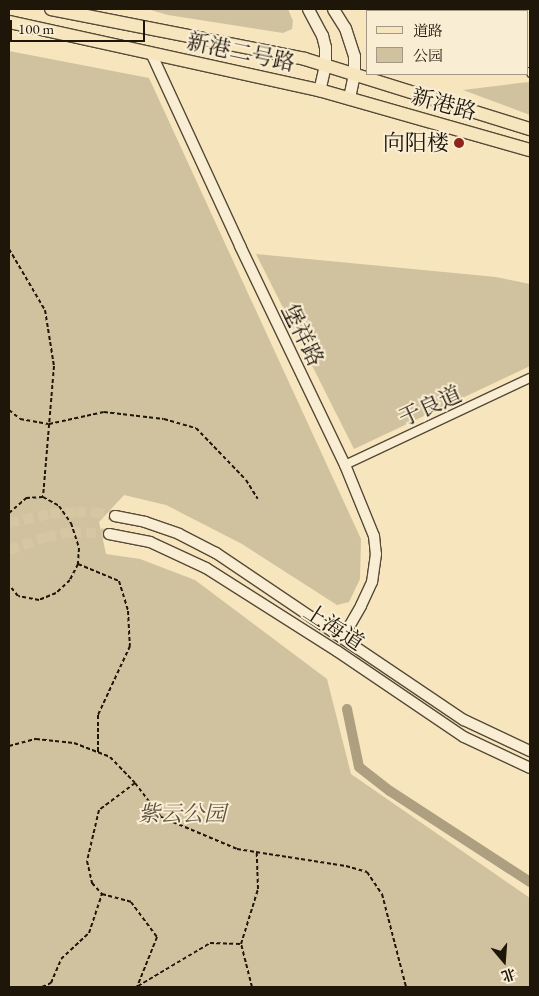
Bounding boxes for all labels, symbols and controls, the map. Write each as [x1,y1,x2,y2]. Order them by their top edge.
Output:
scale bar [12,10,148,42]
legend [366,10,529,75]
text: 100 m [18,19,54,38]
text: 道路 [413,21,443,40]
street label: 新港二号路 [184,28,298,76]
text: 公园 [413,46,443,65]
street label: 新港路 [409,83,479,125]
place label: 向阳楼 [383,130,449,156]
marker: 向阳楼 [453,137,465,149]
street label: 堡祥路 [277,300,329,370]
street label: 于良道 [395,380,465,432]
street label: 上海道 [299,598,369,656]
park label: 紫云公园 [138,801,226,827]
north arrow [479,936,529,986]
text: 北 [499,965,518,986]

